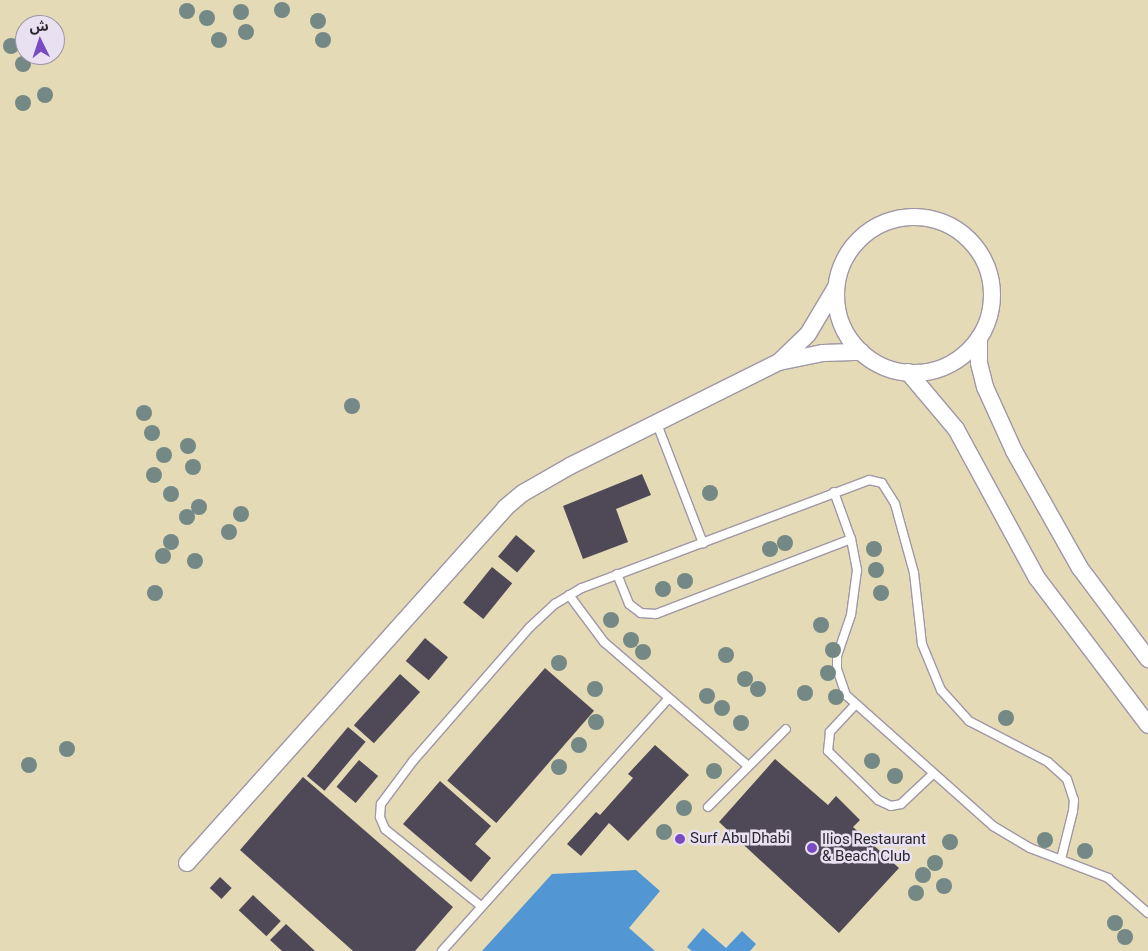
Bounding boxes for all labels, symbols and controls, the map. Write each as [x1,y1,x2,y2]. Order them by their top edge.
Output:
north arrow [15,15,65,65]
text: ش [29,17,49,35]
place label: Surf Abu Dhabi [690,830,790,848]
place label: Ilios Restaurant & Beach Club [822,830,926,865]
marker: Surf Abu Dhabi [674,833,686,845]
marker: Ilios Restaurant & Beach Club [806,842,818,854]

